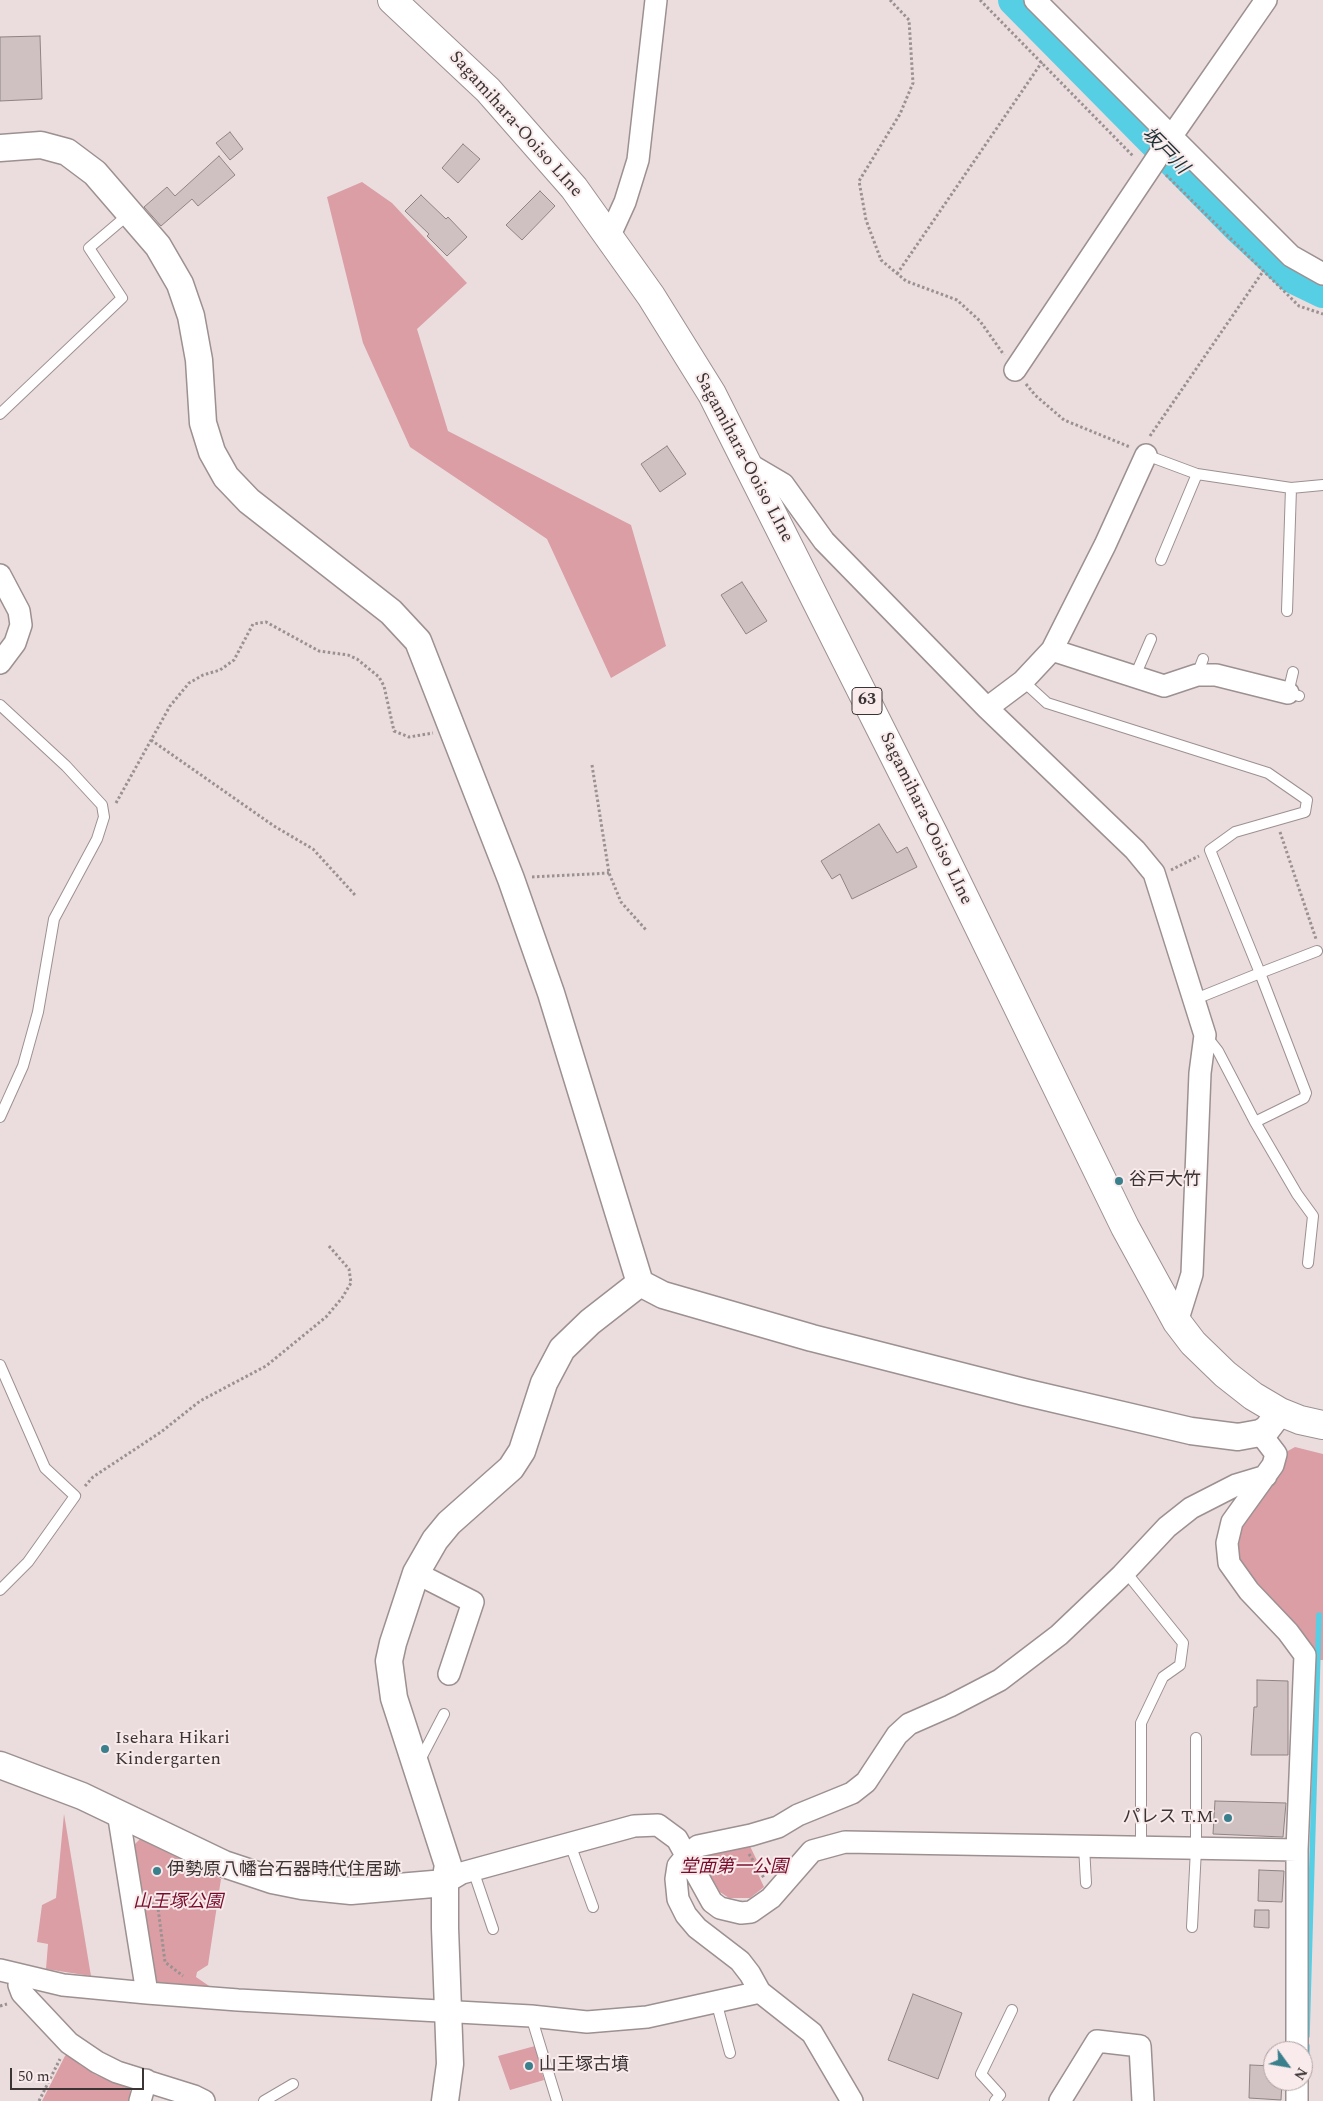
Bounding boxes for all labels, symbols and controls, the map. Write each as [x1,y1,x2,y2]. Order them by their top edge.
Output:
street label: Sagamihara-Ooiso LIne [444,48,586,202]
water label: 坂戸川 [1136,124,1192,180]
street label: Sagamihara-Ooiso LIne [689,369,797,547]
road number: 63 [852,688,882,714]
street label: Sagamihara-Ooiso LIne [874,729,976,909]
place label: 谷戸大竹 [1129,1170,1201,1192]
marker: 谷戸大竹 [1113,1175,1125,1187]
place label: Isehara Hikari Kindergarten [115,1728,230,1770]
marker: Isehara Hikari Kindergarten [99,1743,111,1755]
place label: パレス T.M. [1123,1807,1218,1829]
marker: パレス T.M. [1222,1812,1234,1824]
park label: 堂面第一公園 [680,1857,788,1879]
place label: 伊勢原八幡台石器時代住居跡 [167,1860,401,1882]
marker: 伊勢原八幡台石器時代住居跡 [151,1865,163,1877]
park label: 山王塚公園 [133,1892,223,1914]
north arrow [1263,2041,1313,2091]
place label: 山王塚古墳 [539,2055,629,2077]
scale bar [12,2058,146,2090]
marker: 山王塚古墳 [523,2060,535,2072]
text: N [1288,2063,1312,2084]
text: 50 m [18,2065,50,2088]

